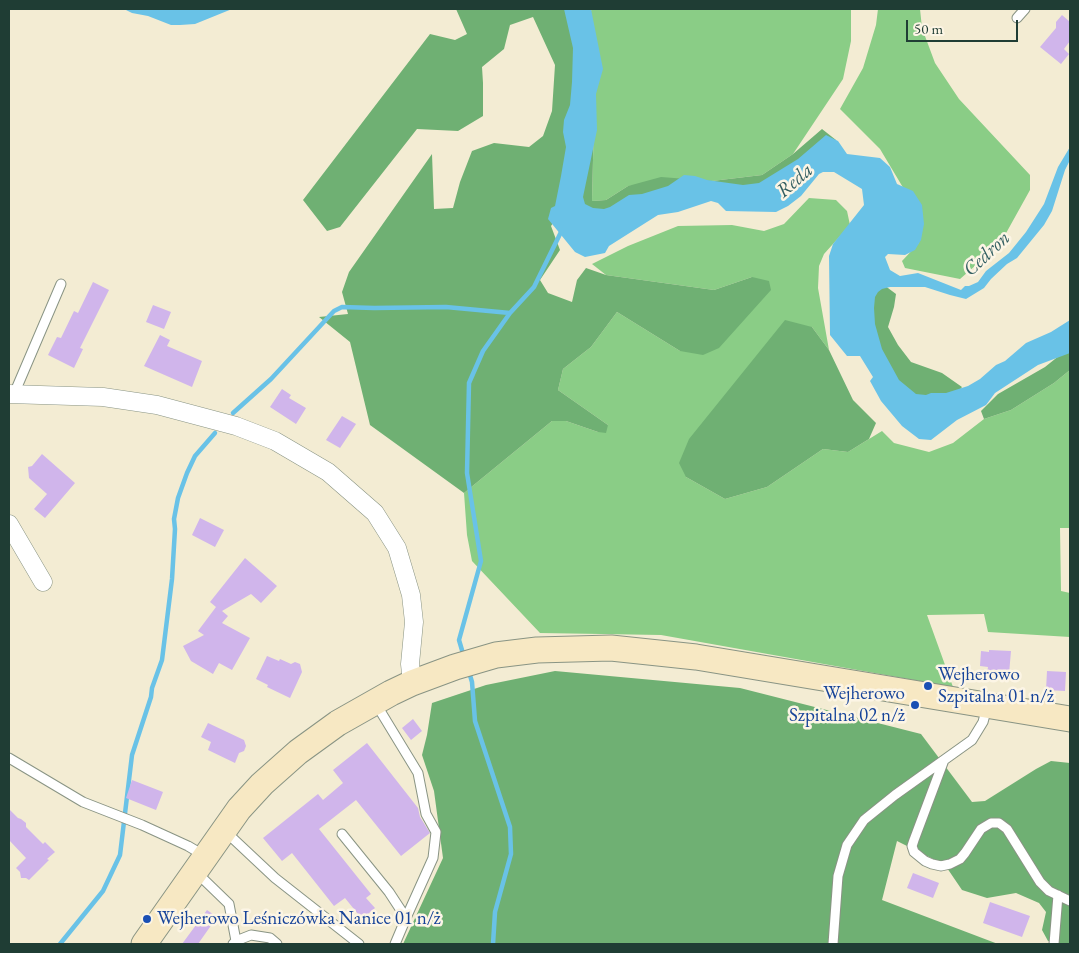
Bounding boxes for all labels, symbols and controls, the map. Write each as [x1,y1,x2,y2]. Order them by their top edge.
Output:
scale bar [909,10,1022,42]
text: 50 m [914,19,943,38]
water label: Reda [772,159,818,203]
water label: Cedron [959,226,1015,282]
place label: Wejherowo Szpitalna 01 n/ż [938,664,1054,708]
marker: Wejherowo Szpitalna 01 n/ż [922,680,934,692]
place label: Wejherowo Szpitalna 02 n/ż [789,683,905,727]
marker: Wejherowo Szpitalna 02 n/ż [909,699,921,711]
place label: Wejherowo Leśniczówka Nanice 01 n/ż [157,908,441,930]
marker: Wejherowo Leśniczówka Nanice 01 n/ż [141,913,153,925]

